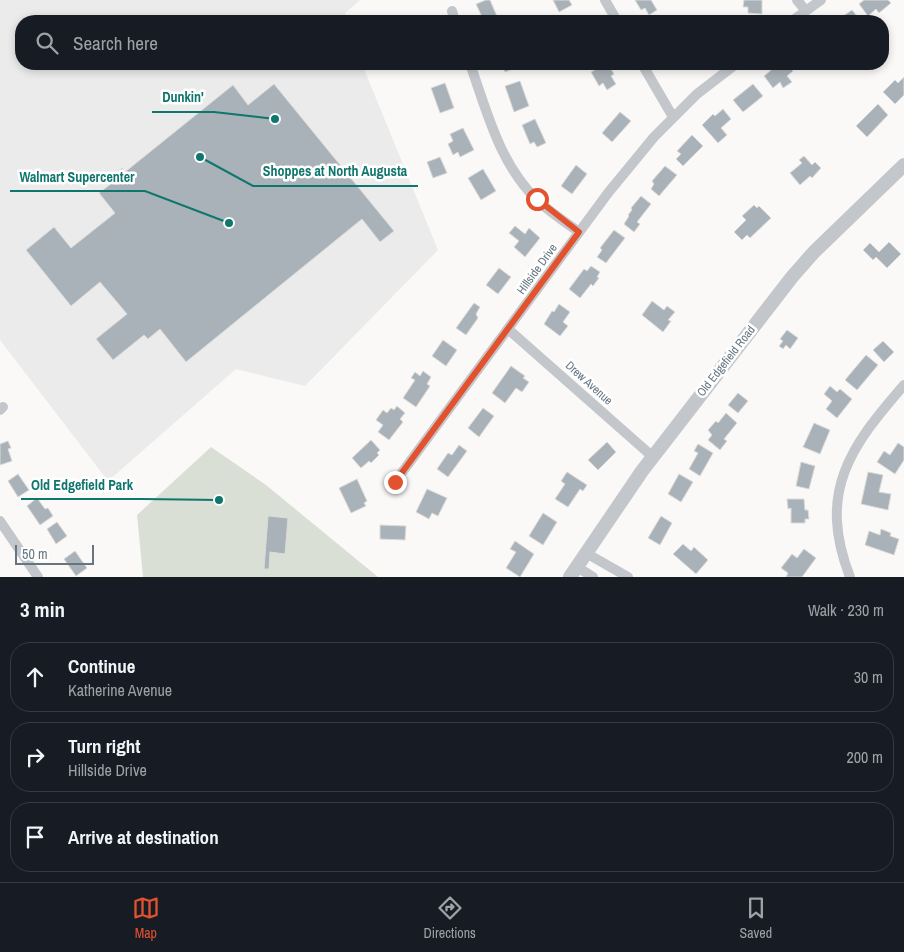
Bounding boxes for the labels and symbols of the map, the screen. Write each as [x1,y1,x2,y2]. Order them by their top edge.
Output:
callout: Dunkin' [152,83,214,112]
text: Dunkin' [162,88,204,106]
callout: Shoppes at North Augusta [253,157,418,186]
callout: Walmart Supercenter [10,162,145,191]
text: Shoppes at North Augusta [263,162,408,180]
text: Walmart Supercenter [19,168,135,186]
route start [526,188,549,211]
street label: Hillside Drive [513,240,561,298]
street label: Old Edgefield Road [693,322,759,400]
street label: Drew Avenue [562,358,616,408]
callout: Old Edgefield Park [21,470,143,499]
route end [384,471,407,494]
text: Old Edgefield Park [31,476,134,494]
scale bar [15,542,94,565]

